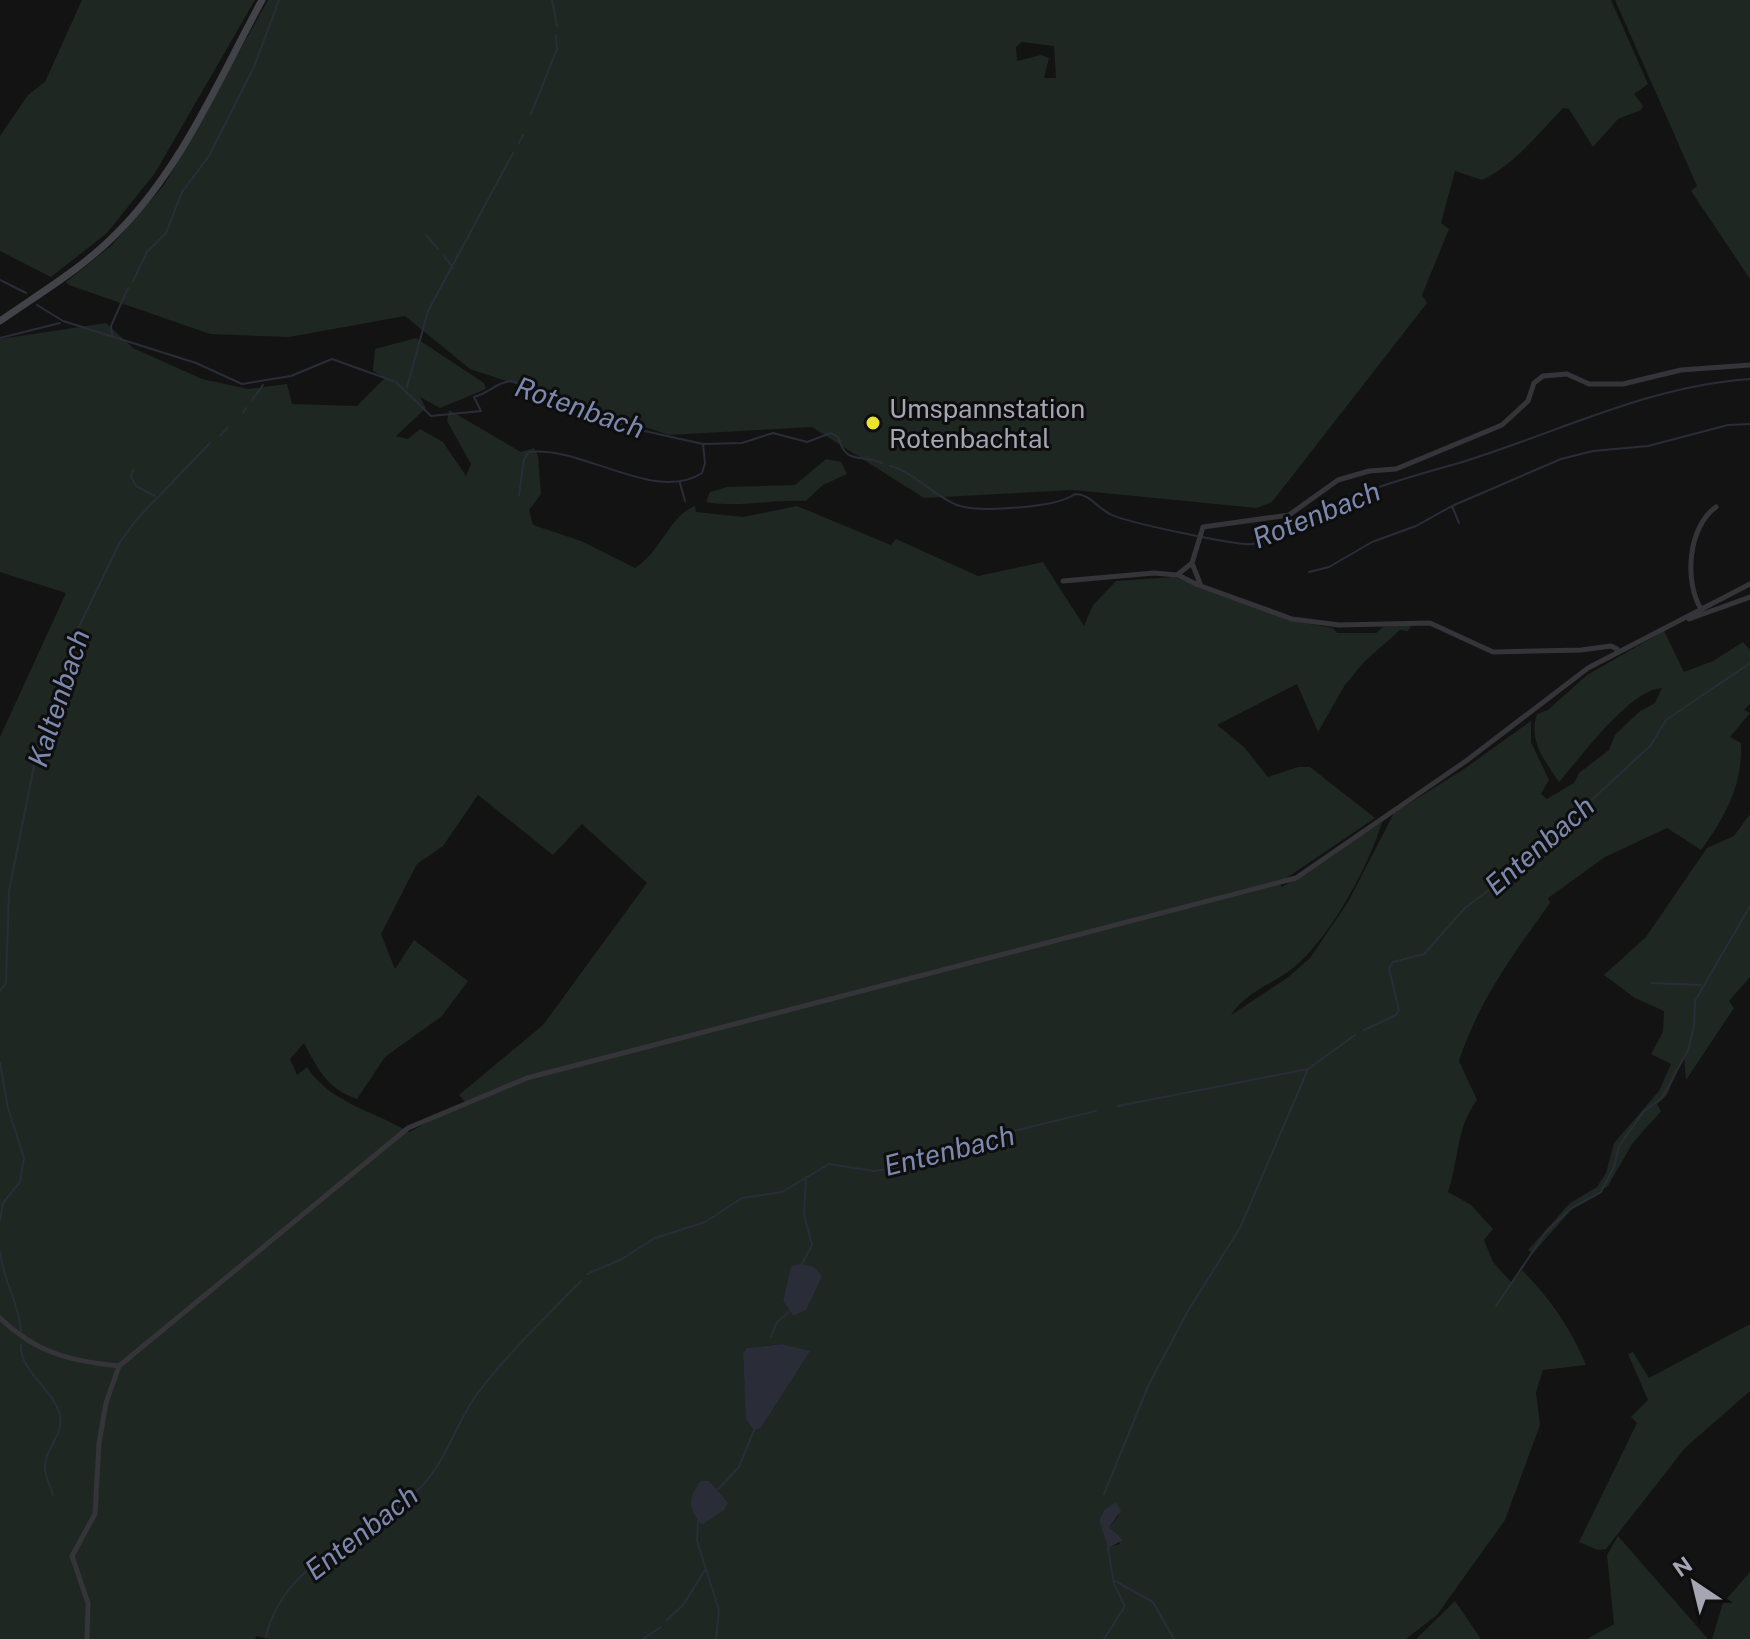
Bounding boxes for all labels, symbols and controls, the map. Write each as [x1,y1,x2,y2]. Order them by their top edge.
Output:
water label: Rotenbach [511,369,649,445]
place label: Umspannstation Rotenbachtal [889,393,1085,454]
marker: Umspannstation Rotenbachtal [864,414,882,432]
water label: Rotenbach [1247,473,1385,555]
water label: Kaltenbach [20,625,96,771]
water label: Entenbach [1478,789,1600,901]
water label: Entenbach [880,1118,1018,1182]
water label: Entenbach [298,1478,424,1586]
north arrow [1654,1543,1734,1623]
text: N [1668,1551,1697,1582]

